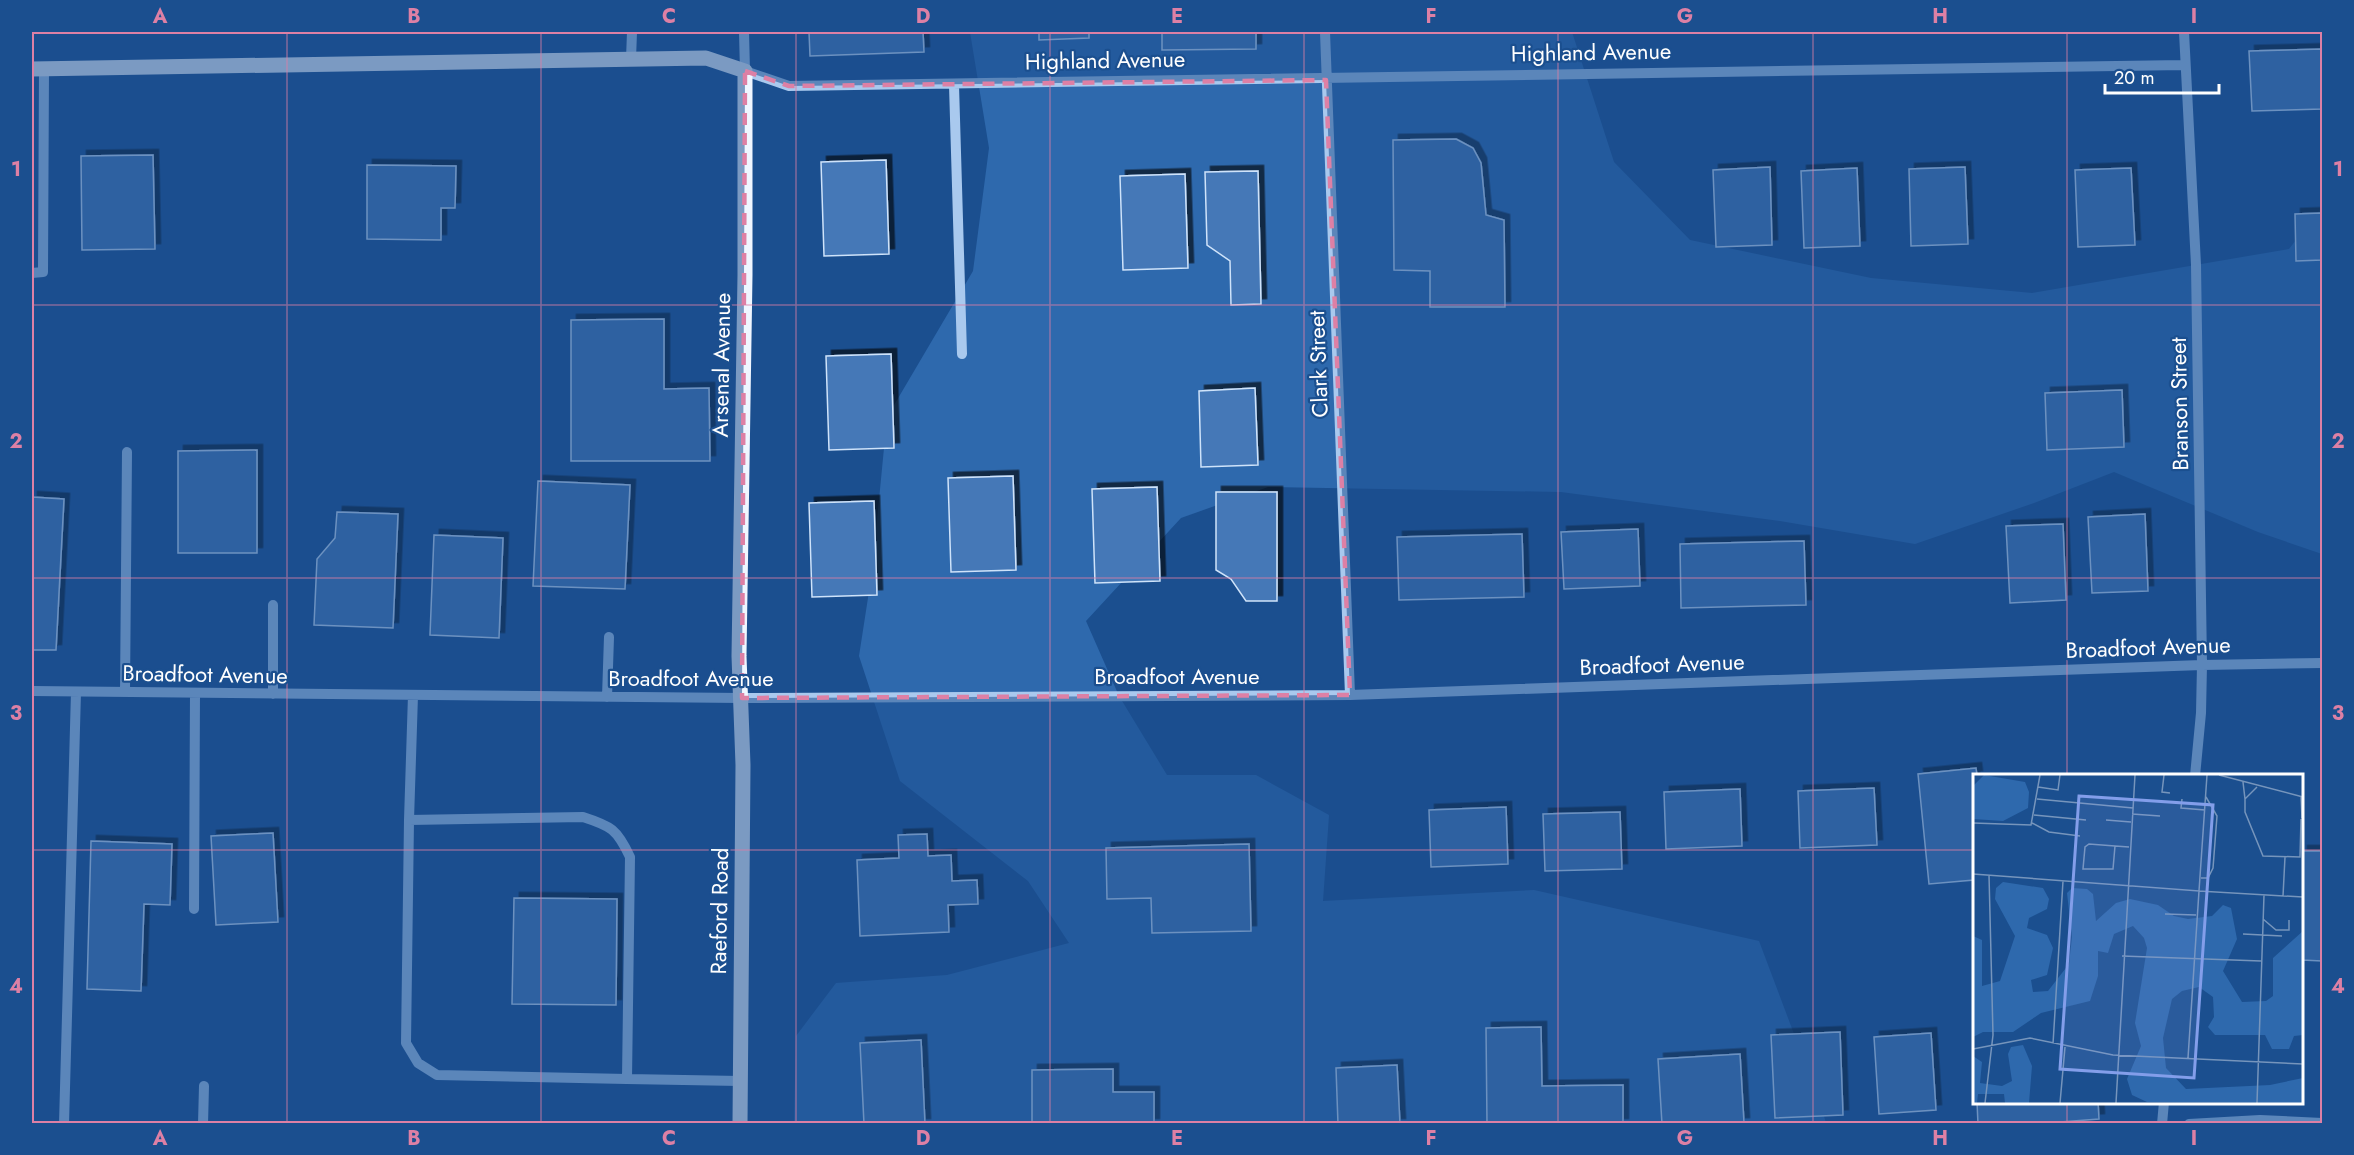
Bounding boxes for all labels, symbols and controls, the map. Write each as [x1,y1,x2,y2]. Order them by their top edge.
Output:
text: A [152,2,168,31]
text: B [407,2,421,31]
text: C [662,2,676,31]
text: D [916,2,930,31]
text: E [1171,2,1183,31]
text: F [1425,2,1437,31]
text: G [1677,2,1693,31]
text: H [1932,2,1948,31]
text: I [2191,2,2197,31]
street label: Highland Avenue [1511,35,1671,69]
street label: Highland Avenue [1025,43,1185,77]
scale bar [2105,57,2219,95]
text: 20 m [2114,65,2154,91]
text: 1 [11,155,21,184]
text: 1 [2333,155,2343,184]
street label: Arsenal Avenue [704,292,738,438]
street label: Clark Street [1300,309,1336,418]
street label: Branson Street [2162,336,2196,471]
text: 2 [9,427,23,456]
text: 2 [2331,427,2345,456]
street label: Broadfoot Avenue [2065,628,2231,666]
street label: Broadfoot Avenue [1579,645,1745,683]
street label: Broadfoot Avenue [122,657,288,691]
street label: Broadfoot Avenue [1094,660,1260,692]
street label: Broadfoot Avenue [608,662,774,694]
text: 3 [10,699,22,728]
text: 3 [2332,699,2344,728]
inset map [1973,774,2303,1104]
street label: Raeford Road [702,847,736,975]
text: 4 [9,972,23,1001]
text: 4 [2331,972,2345,1001]
text: A [152,1124,168,1153]
text: B [407,1124,421,1153]
text: C [662,1124,676,1153]
text: D [916,1124,930,1153]
text: E [1171,1124,1183,1153]
text: F [1425,1124,1437,1153]
text: G [1677,1124,1693,1153]
text: H [1932,1124,1948,1153]
text: I [2191,1124,2197,1153]

